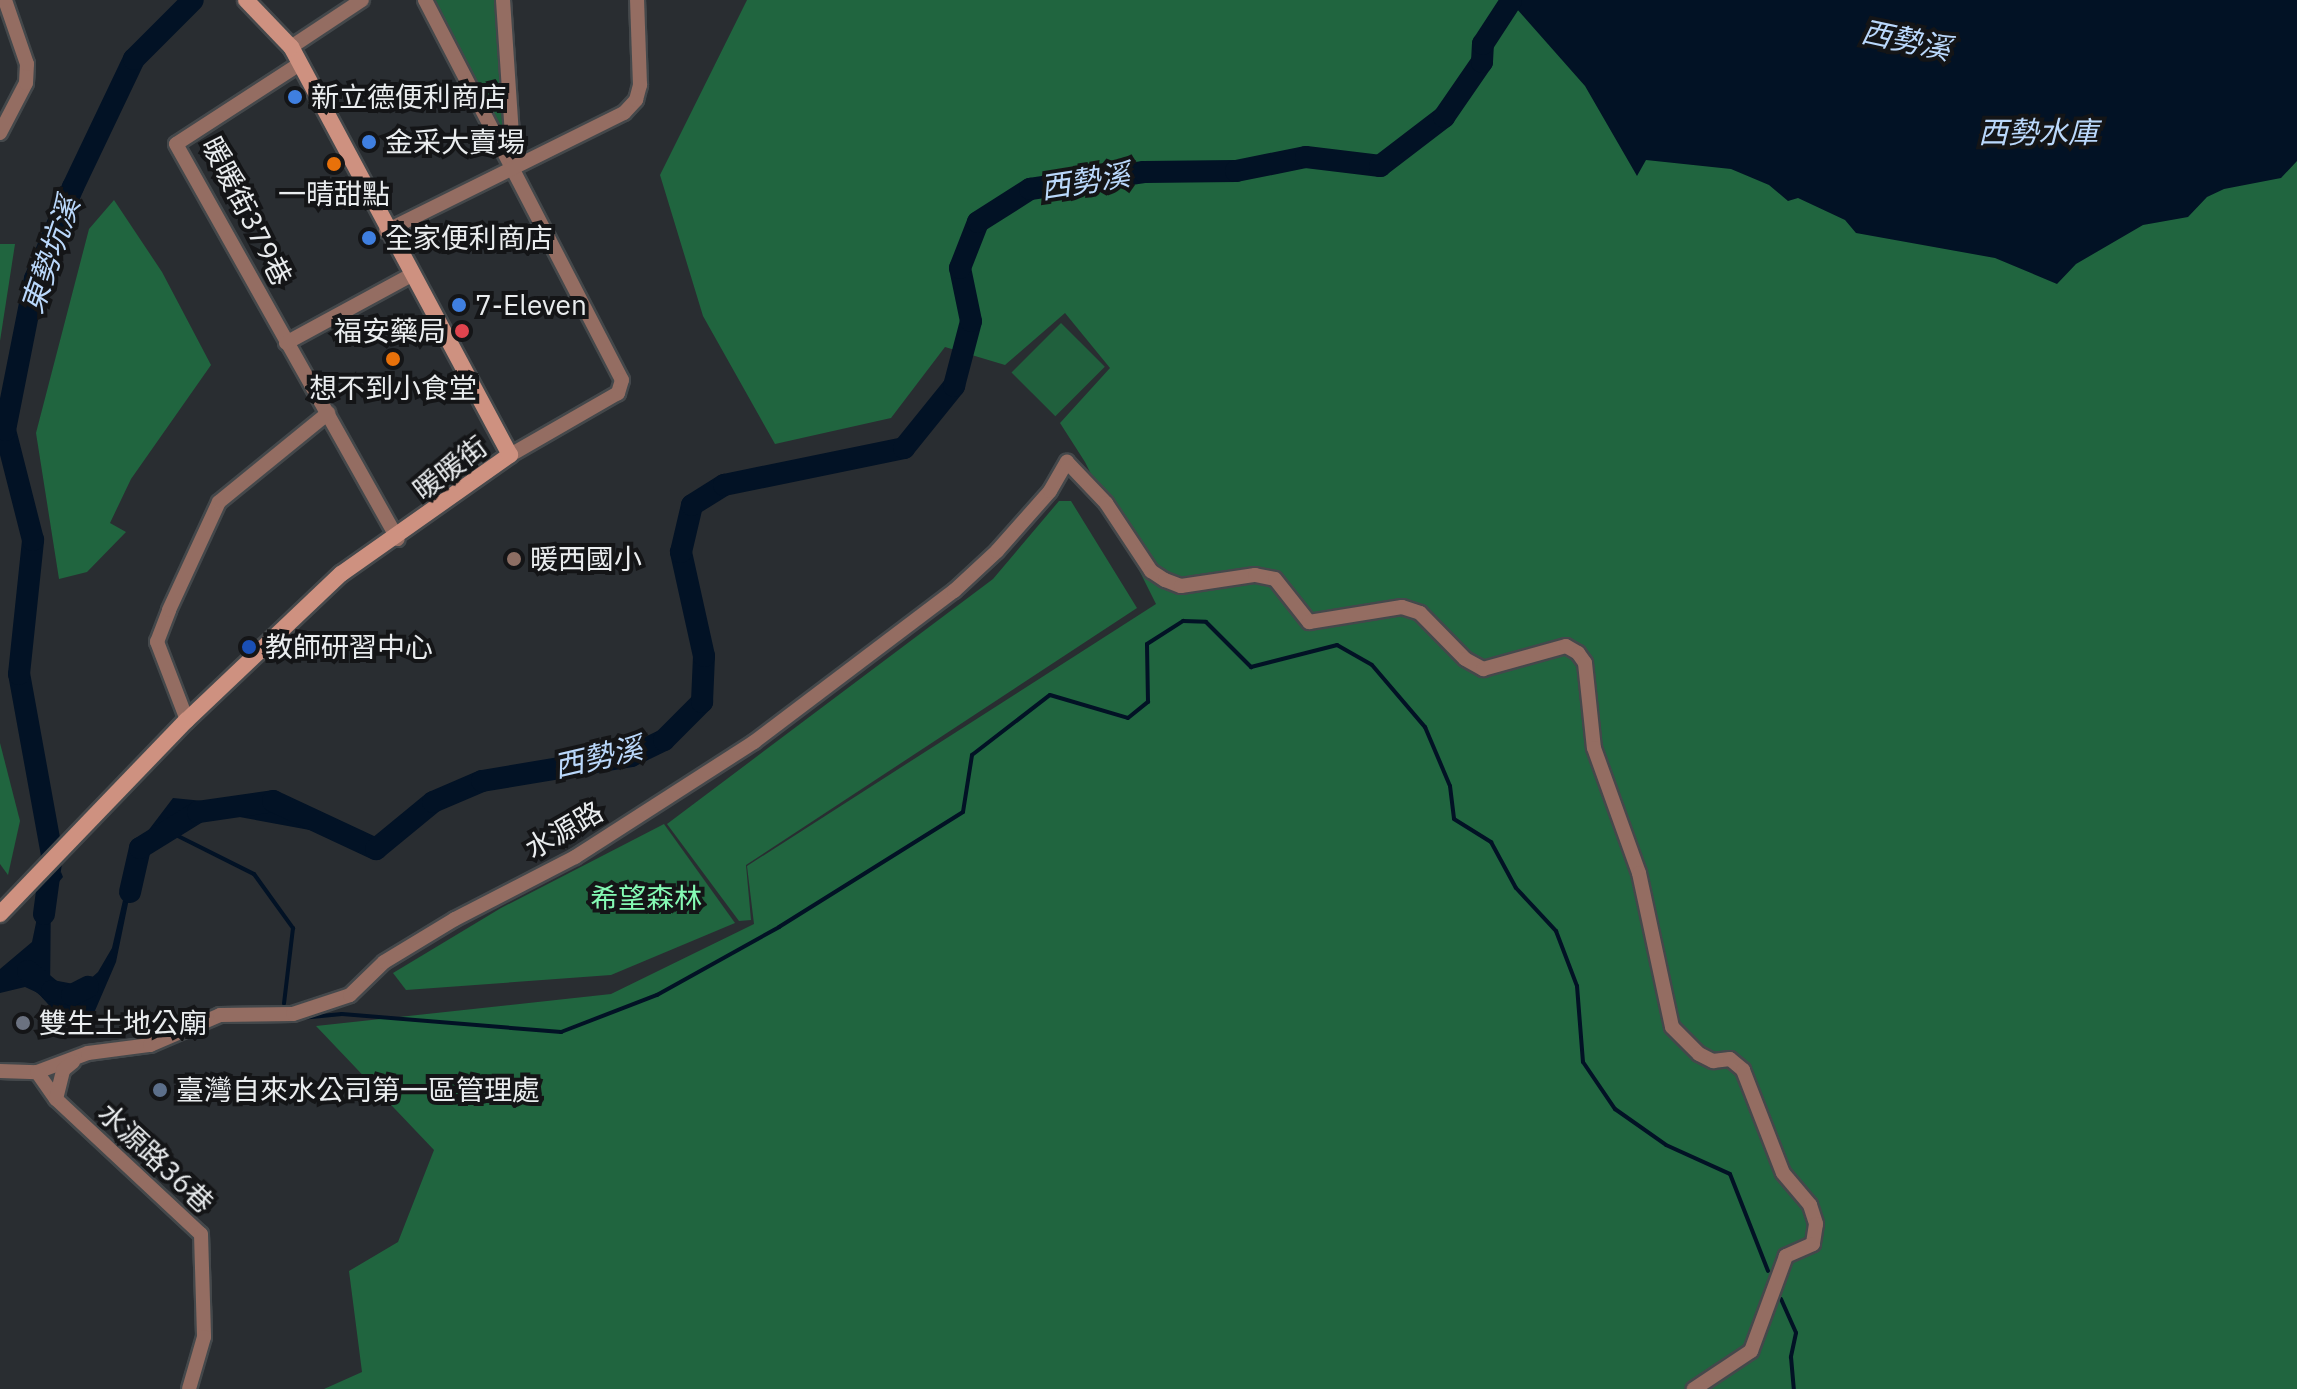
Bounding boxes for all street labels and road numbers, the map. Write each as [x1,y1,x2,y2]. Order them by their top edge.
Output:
street label: 暖暖街379巷 [195,131,299,291]
street label: 暖暖街 [406,429,494,507]
street label: 水源路 [519,794,609,866]
street label: 水源路36巷 [91,1096,221,1220]

